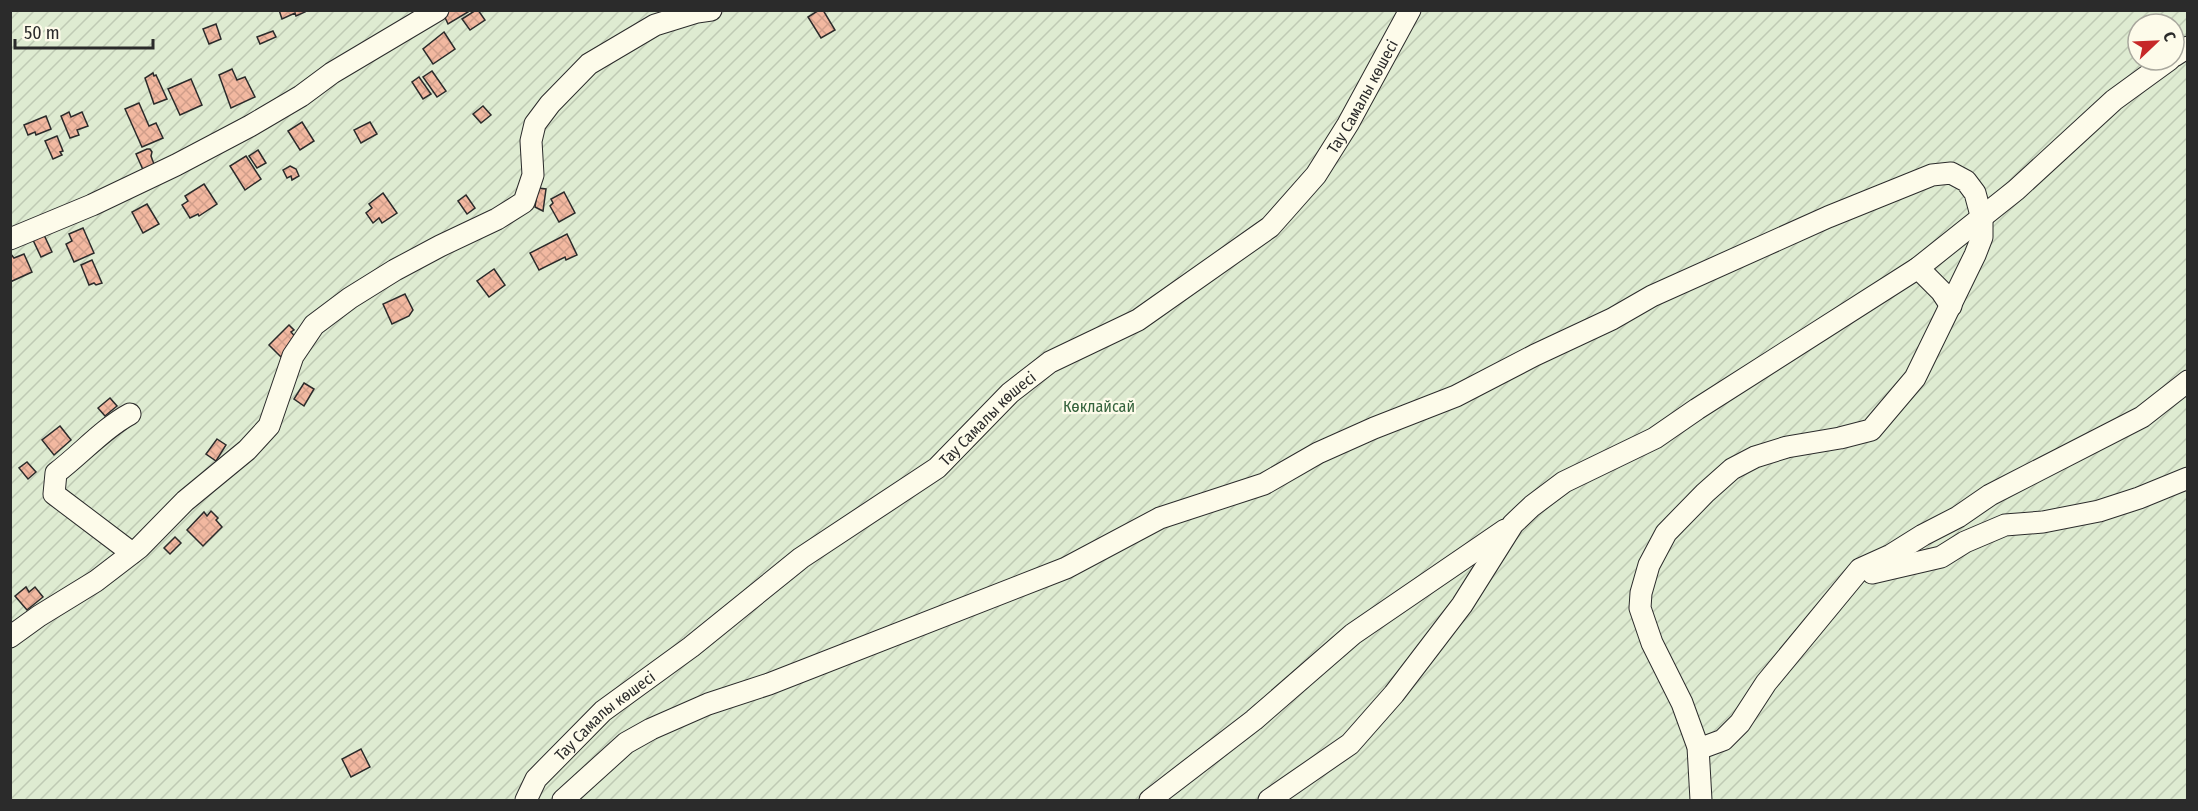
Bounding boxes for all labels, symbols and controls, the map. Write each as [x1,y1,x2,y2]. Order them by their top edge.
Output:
scale bar [15,12,153,50]
north arrow [2126,12,2186,72]
text: 50 m [24,22,60,44]
text: С [2159,29,2180,44]
street label: Тау Самалы көшесі [1323,36,1402,157]
street label: Тау Самалы көшесі [935,367,1039,469]
park label: Көклайсай [1063,397,1135,416]
street label: Тау Самалы көшесі [550,667,659,764]

